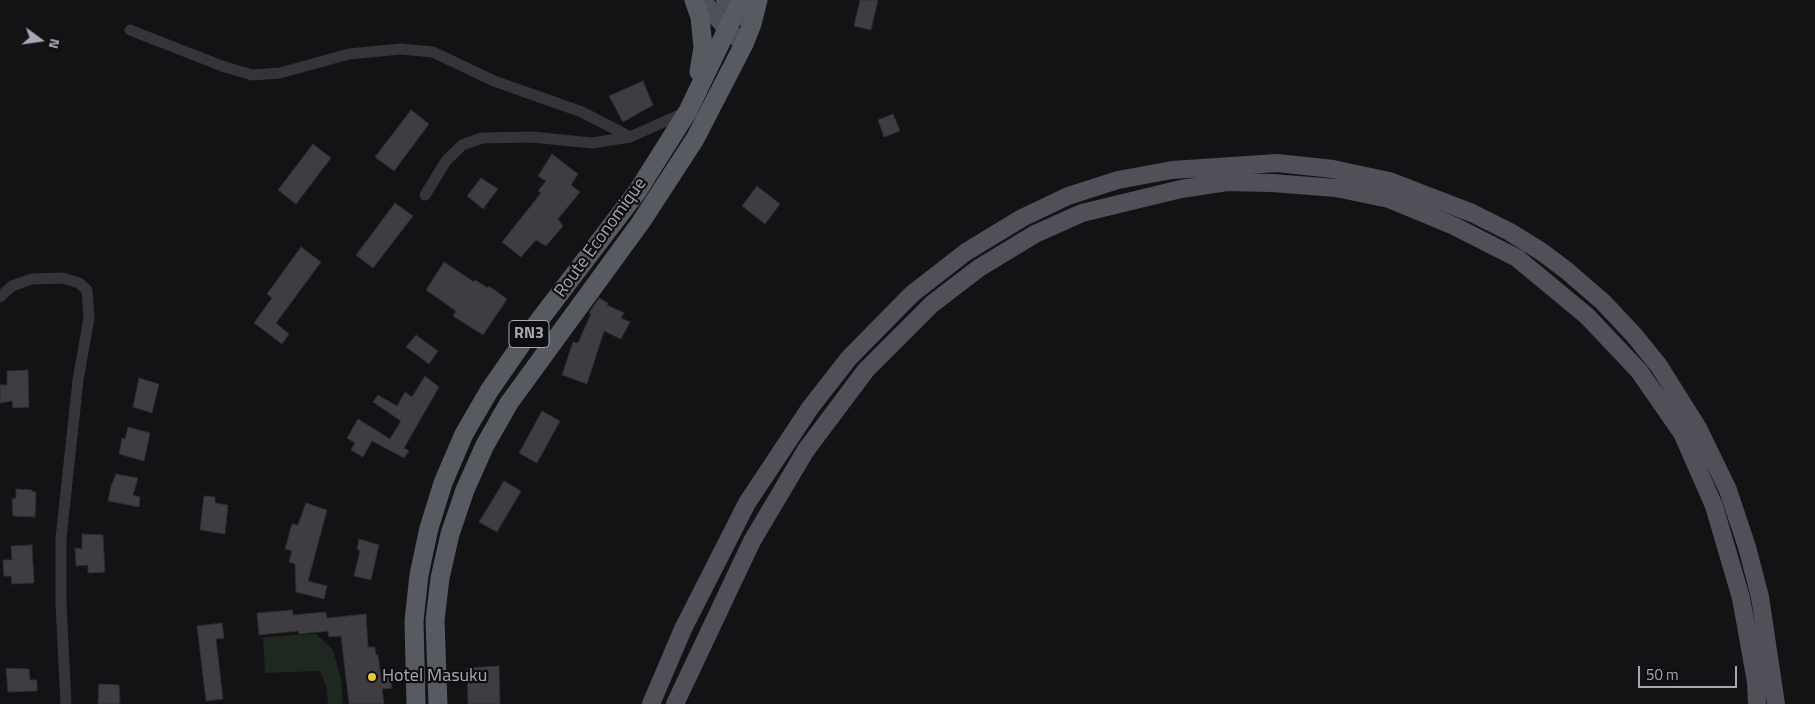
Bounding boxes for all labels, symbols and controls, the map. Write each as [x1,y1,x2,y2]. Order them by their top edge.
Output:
north arrow [15,15,65,65]
text: N [44,36,66,51]
street label: Route Economique [550,174,652,302]
road number: RN3 [509,320,549,348]
scale bar [1640,656,1739,688]
text: 50 m [1646,663,1679,686]
place label: Hotel Masuku [382,666,487,688]
marker: Hotel Masuku [366,671,378,683]

